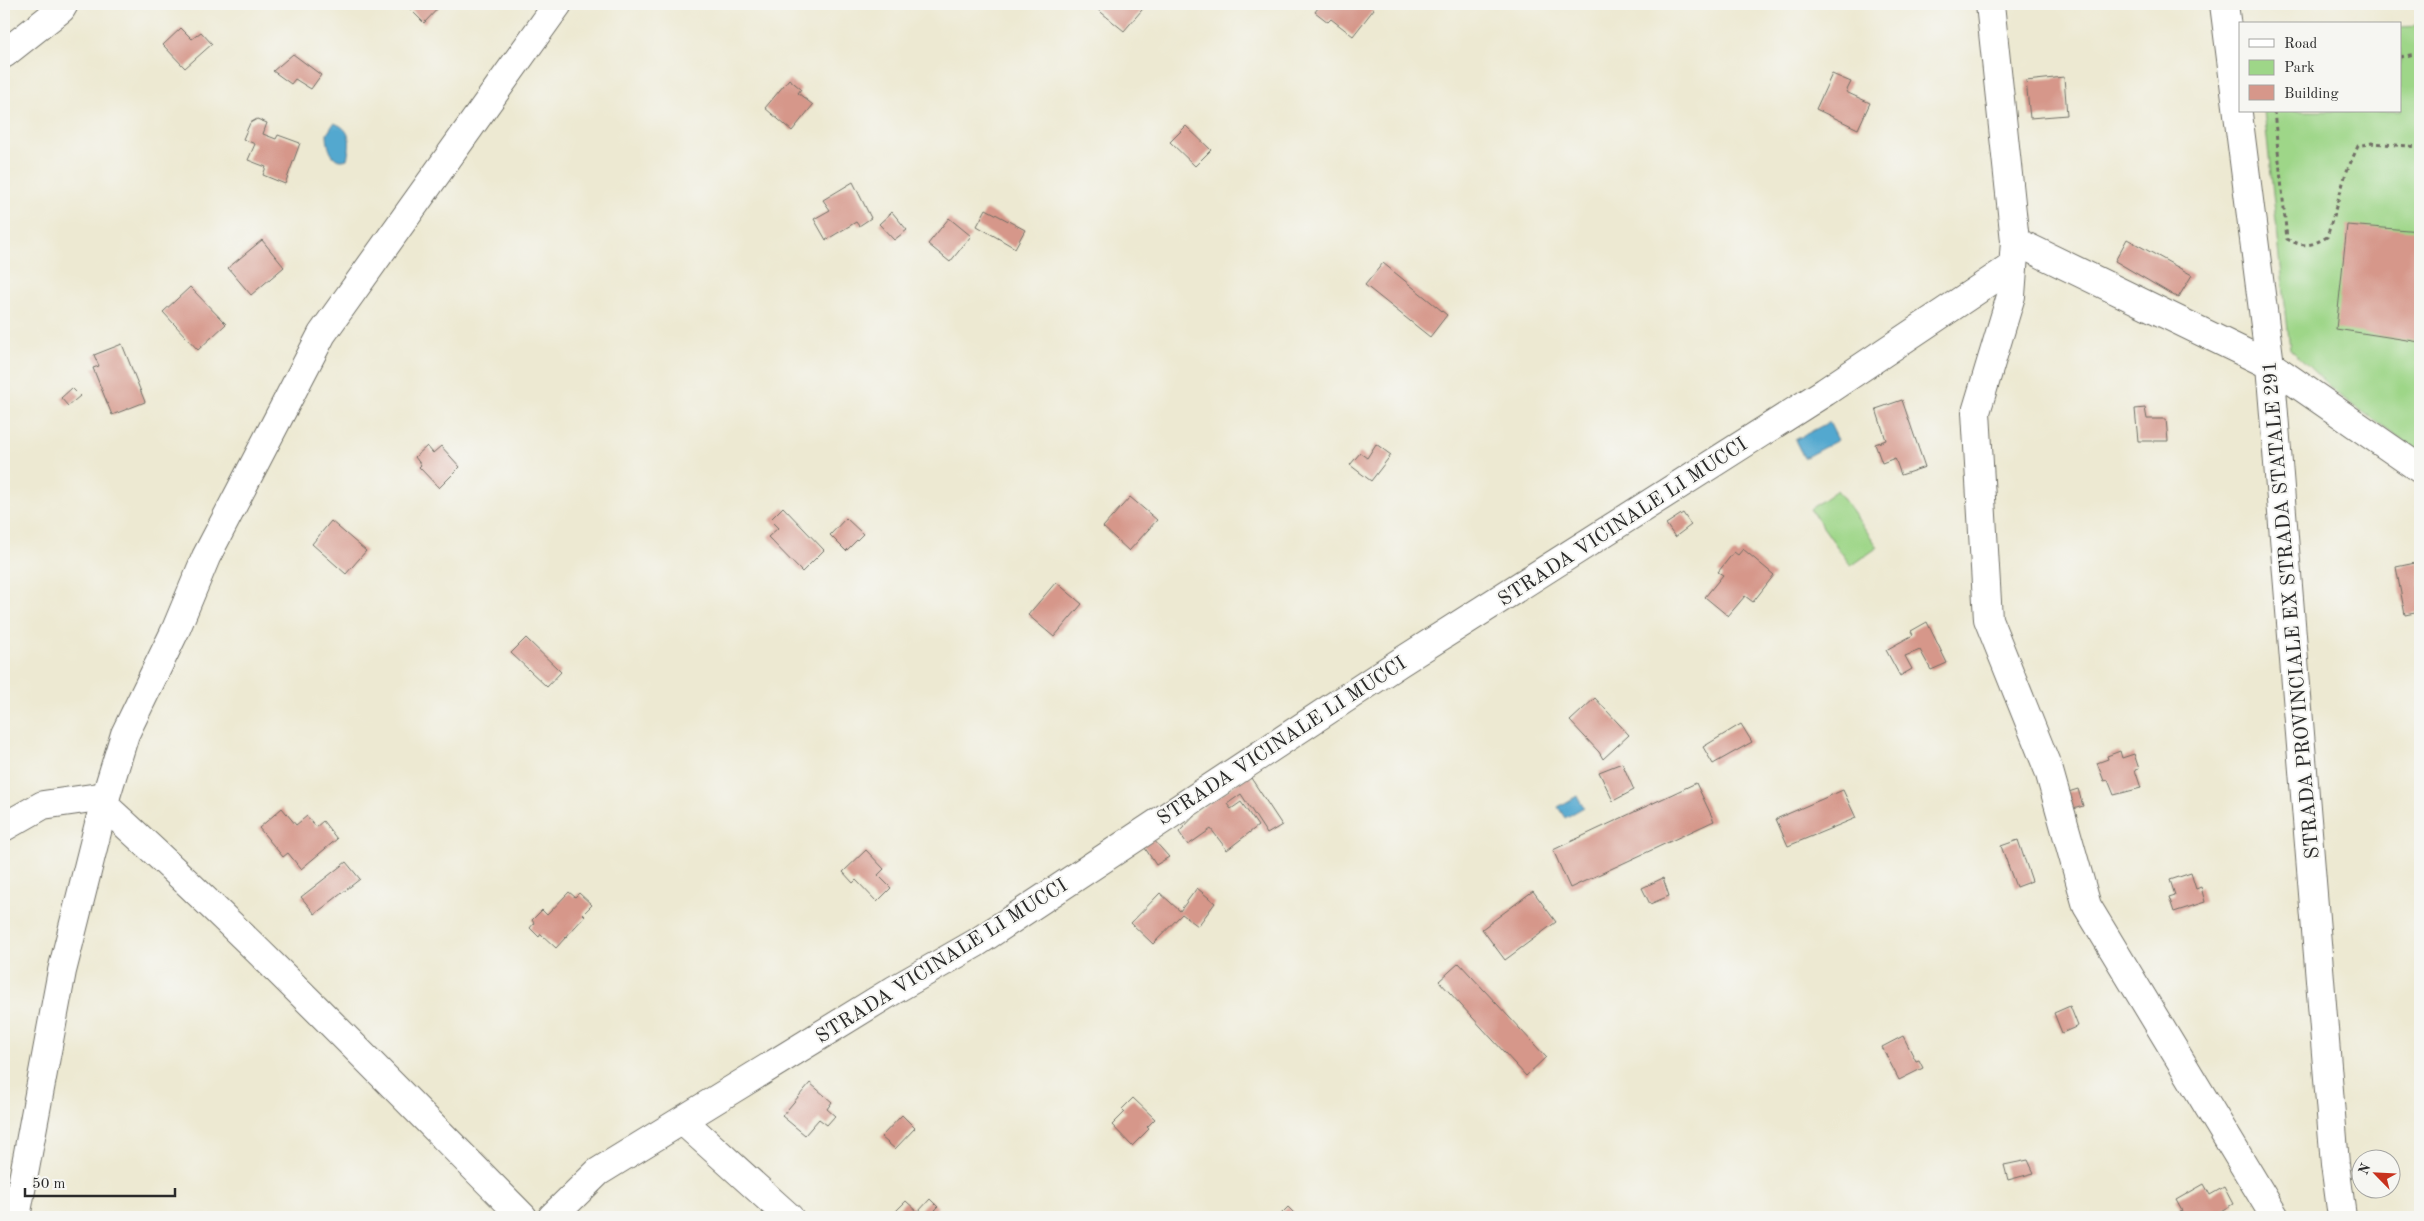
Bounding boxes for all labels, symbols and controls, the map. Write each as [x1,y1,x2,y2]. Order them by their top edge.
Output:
legend [2239,22,2402,112]
text: Road [2284,37,2318,52]
text: Park [2284,61,2315,76]
text: Building [2284,87,2339,102]
street label: STRADA PROVINCIALE EX STRADA STATALE 291 [2260,360,2324,860]
street label: STRADA VICINALE LI MUCCI [1495,435,1751,611]
street label: STRADA VICINALE LI MUCCI [1154,654,1410,830]
street label: STRADA VICINALE LI MUCCI [813,876,1071,1048]
north arrow [2352,1148,2402,1198]
text: N [2356,1161,2374,1177]
scale bar [25,1166,175,1198]
text: 50 m [32,1177,66,1192]

